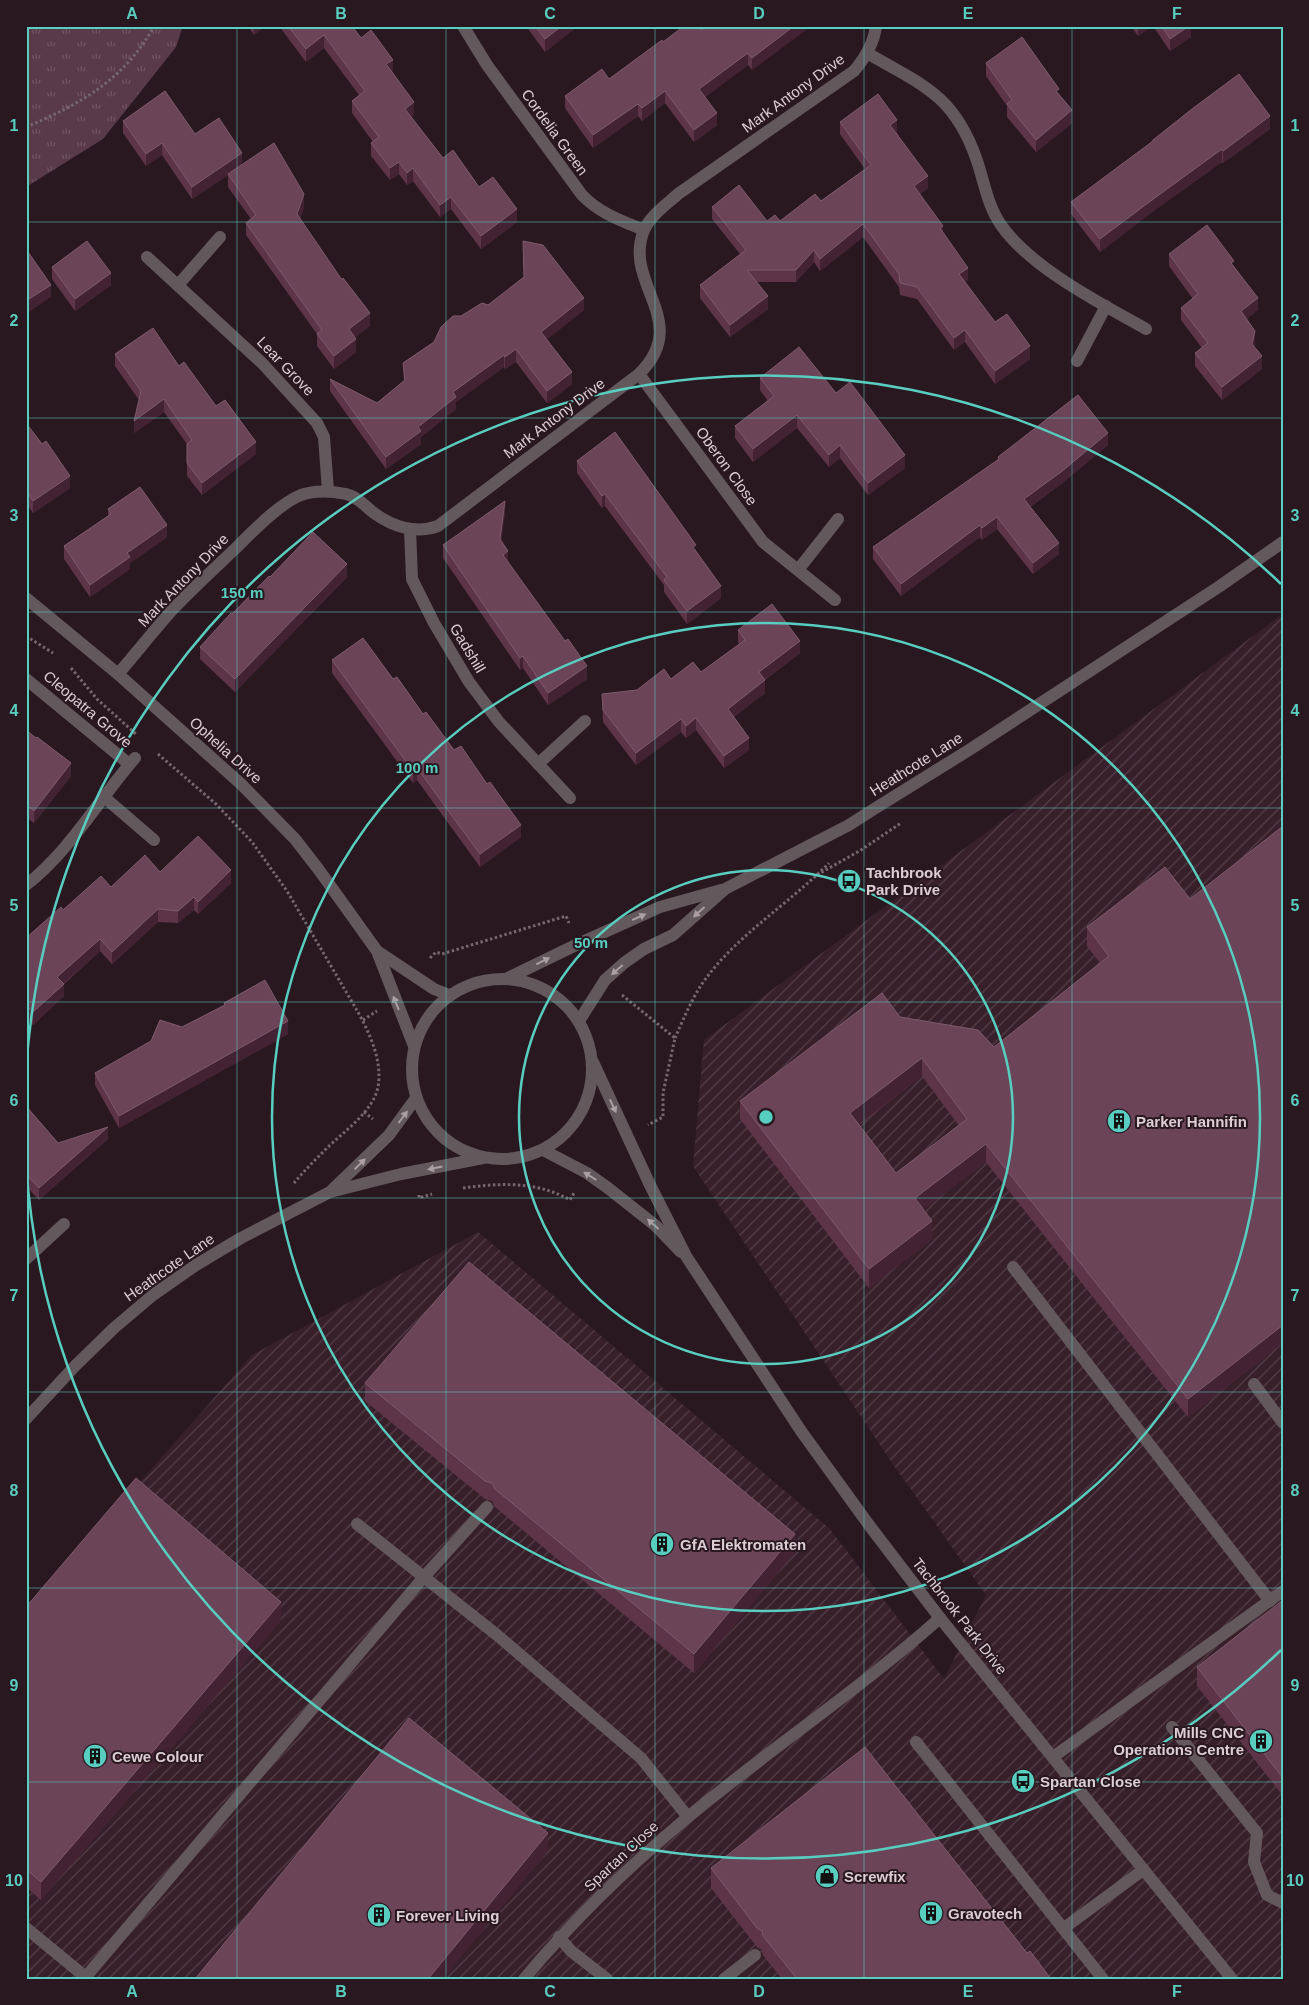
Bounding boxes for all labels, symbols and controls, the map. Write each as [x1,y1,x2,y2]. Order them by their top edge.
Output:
text: A [126,5,138,22]
text: B [335,5,347,22]
text: C [544,5,556,22]
text: D [753,5,765,22]
text: E [963,5,974,22]
text: F [1172,5,1182,22]
street label: Mark Antony Drive [738,50,848,136]
street label: Cordelia Green [518,86,592,178]
text: 1 [10,117,19,134]
text: 1 [1291,117,1300,134]
text: 2 [10,312,19,329]
text: 2 [1291,312,1300,329]
street label: Lear Grove [254,333,318,399]
street label: Mark Antony Drive [500,374,608,462]
street label: Oberon Close [693,424,761,508]
text: 3 [10,507,19,524]
text: 3 [1291,507,1300,524]
street label: Mark Antony Drive [134,530,232,630]
text: 150 m [221,584,263,601]
street label: Gadshill [447,620,489,676]
street label: Cleopatra Grove [40,667,136,751]
text: 4 [10,702,19,719]
text: 4 [1291,702,1300,719]
street label: Ophelia Drive [187,713,265,787]
street label: Heathcote Lane [867,729,965,799]
text: 100 m [396,759,438,776]
place label: Tachbrook Park Drive [866,864,942,898]
bus stop icon: Tachbrook Park Drive [836,868,862,894]
text: 5 [10,897,19,914]
text: 5 [1291,897,1300,914]
one-way arrow [694,906,706,918]
one-way arrow [632,913,646,921]
text: 50 m [574,934,608,951]
one-way arrow [536,957,550,965]
one-way arrow [611,964,624,975]
one-way arrow [392,996,400,1010]
text: 6 [10,1092,19,1109]
text: 6 [1291,1092,1300,1109]
one-way arrow [610,1099,618,1113]
centre of rings [757,1108,775,1126]
building icon: Parker Hannifin [1106,1108,1132,1134]
one-way arrow [398,1111,409,1124]
place label: Parker Hannifin [1136,1113,1247,1130]
one-way arrow [353,1158,365,1170]
one-way arrow [428,1164,443,1172]
one-way arrow [584,1171,597,1181]
one-way arrow [647,1219,660,1230]
street label: Heathcote Lane [121,1230,217,1304]
text: 7 [10,1287,19,1304]
text: 7 [1291,1287,1300,1304]
text: 8 [10,1482,19,1499]
text: 8 [1291,1482,1300,1499]
building icon: GfA Elektromaten [649,1531,675,1557]
place label: GfA Elektromaten [680,1536,806,1553]
street label: Tachbrook Park Drive [909,1554,1011,1678]
text: 9 [10,1677,19,1694]
text: 9 [1291,1677,1300,1694]
place label: Mills CNC Operations Centre [1113,1724,1244,1758]
building icon: Mills CNC Operations Centre [1248,1728,1274,1754]
building icon: Cewe Colour [82,1743,108,1769]
place label: Cewe Colour [112,1748,204,1765]
bus stop icon: Spartan Close [1010,1768,1036,1794]
place label: Spartan Close [1040,1773,1141,1790]
street label: Spartan Close [580,1817,662,1895]
shop icon: Screwfix [814,1863,840,1889]
place label: Screwfix [844,1868,906,1885]
text: 10 [5,1872,23,1889]
text: 10 [1286,1872,1304,1889]
building icon: Gravotech [918,1900,944,1926]
building icon: Forever Living [366,1902,392,1928]
place label: Gravotech [948,1905,1022,1922]
place label: Forever Living [396,1907,499,1924]
text: A [126,1983,138,2000]
text: B [335,1983,347,2000]
text: C [544,1983,556,2000]
text: D [753,1983,765,2000]
text: E [963,1983,974,2000]
text: F [1172,1983,1182,2000]

